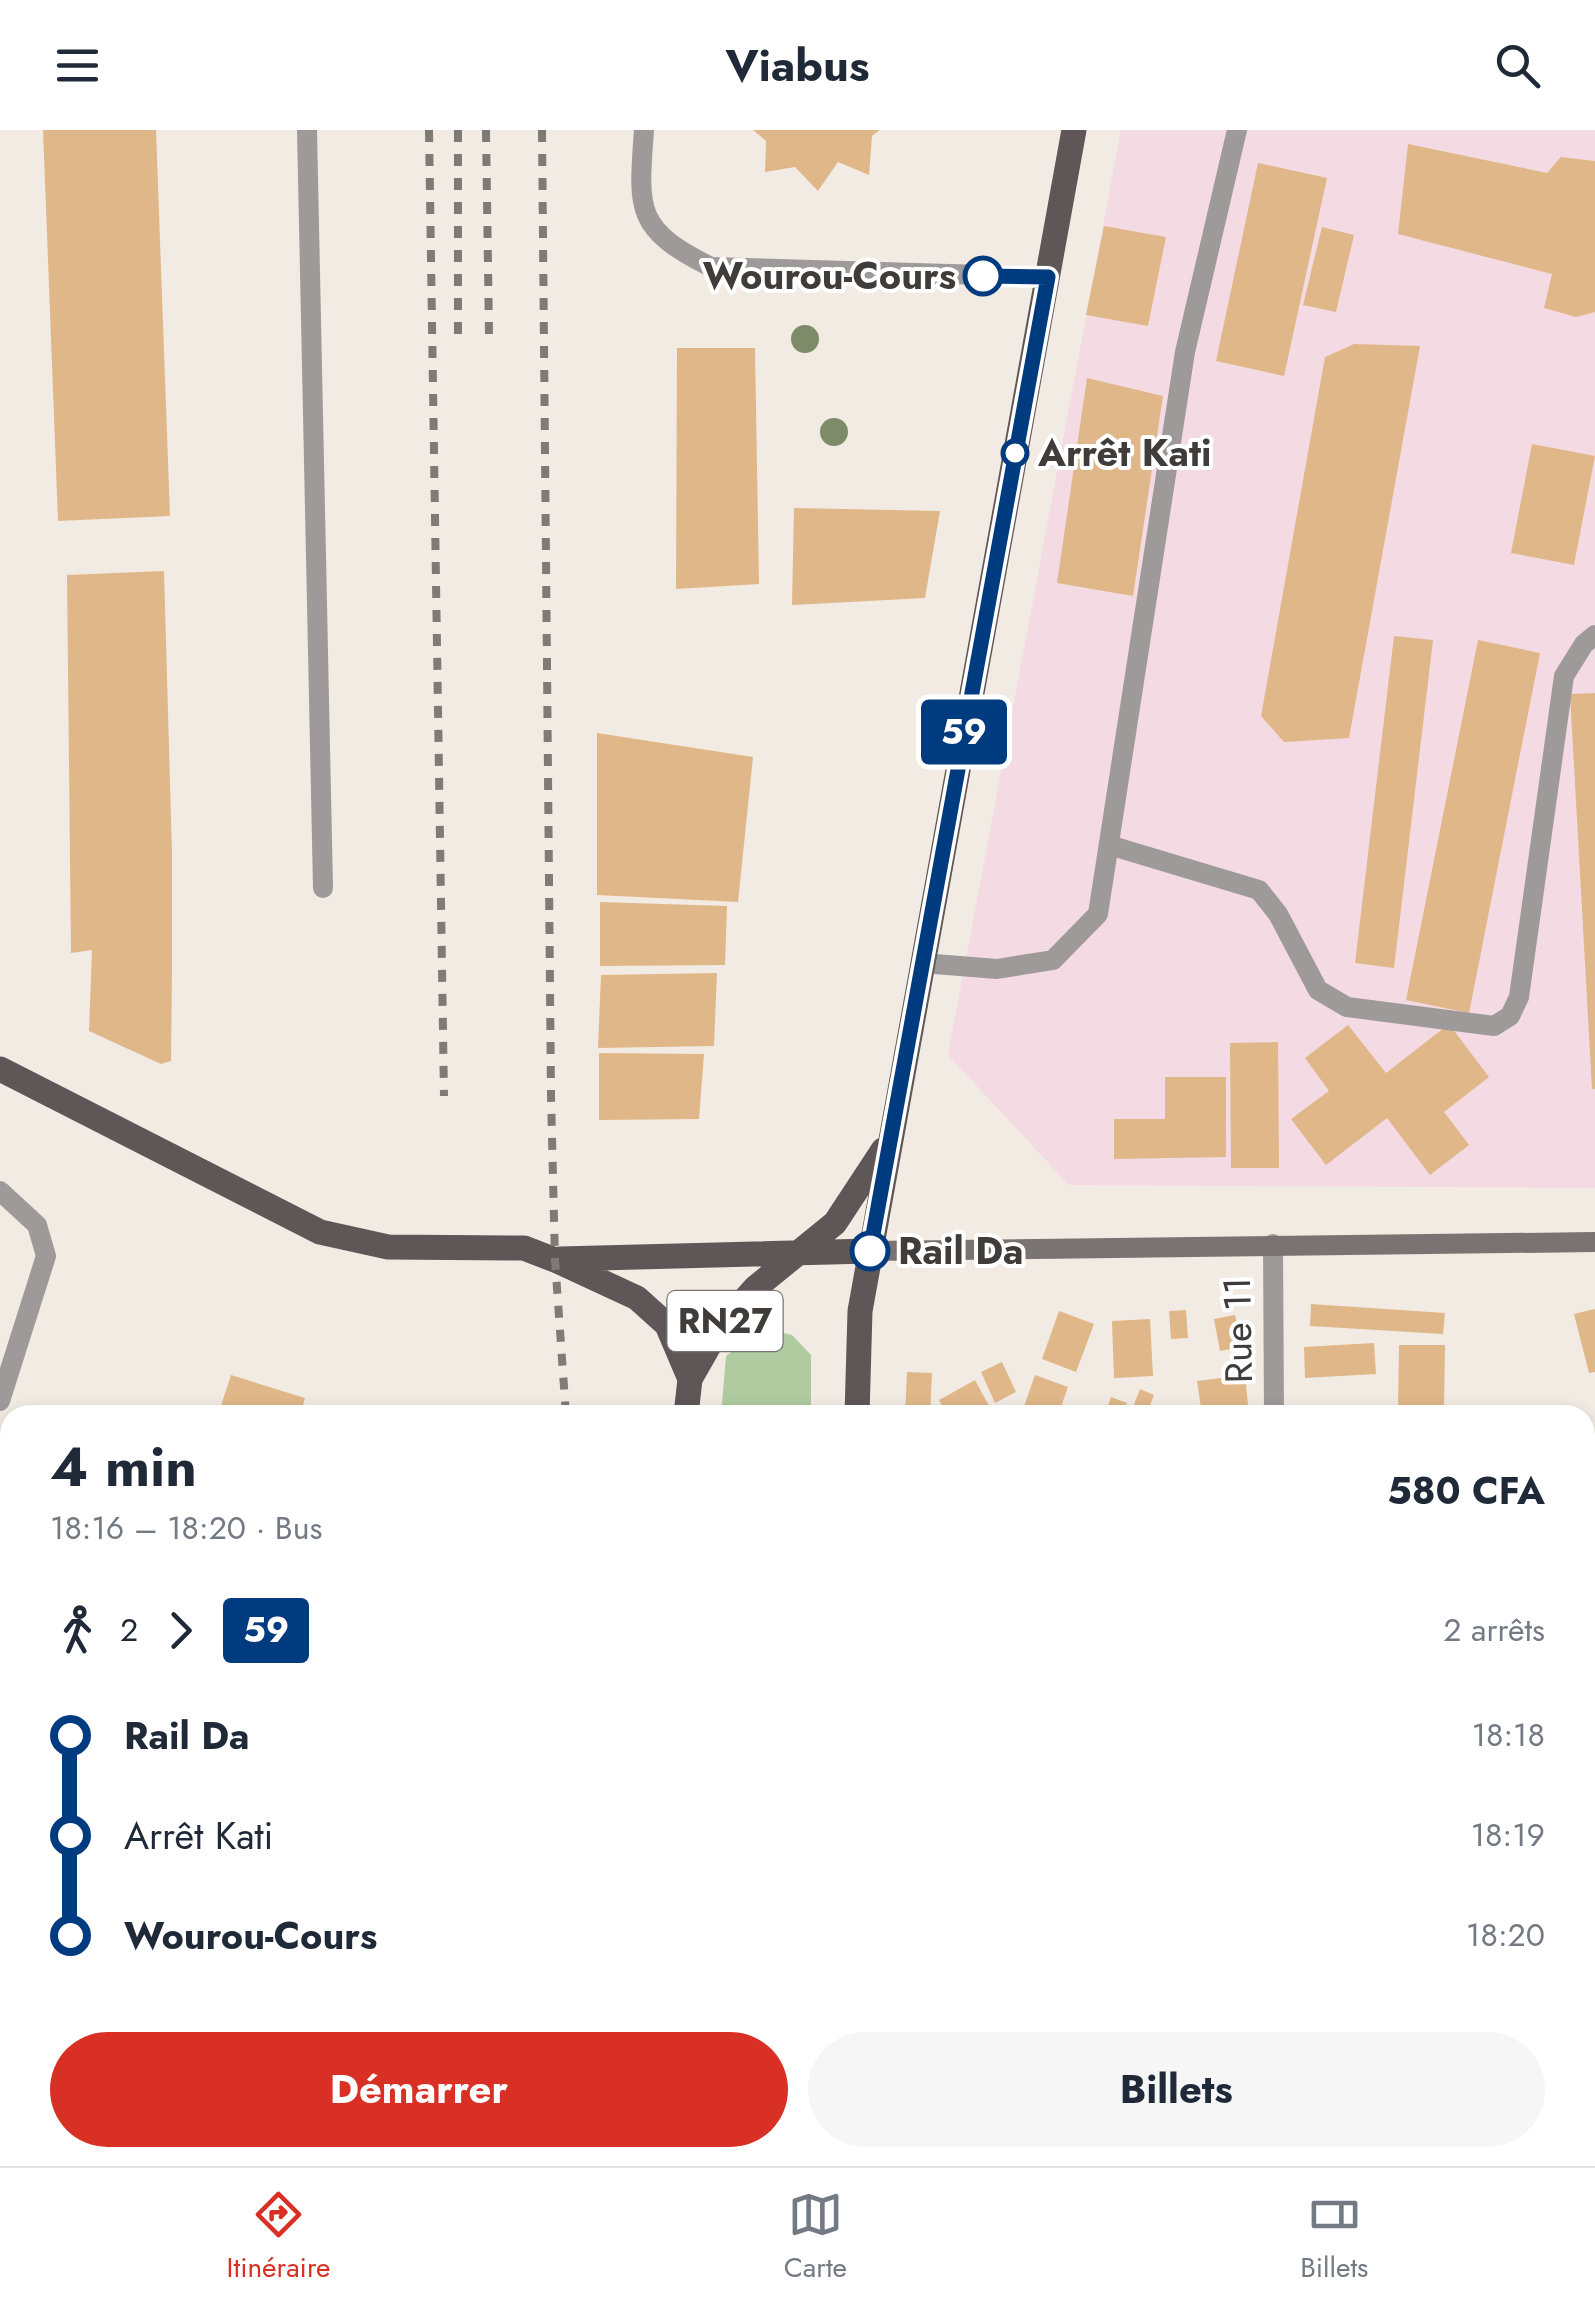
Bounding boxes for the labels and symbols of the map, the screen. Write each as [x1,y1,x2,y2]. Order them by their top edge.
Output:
place label: Wourou-Cours [703,248,956,303]
marker: Wourou-Cours [964,257,1002,295]
place label: Arrêt Kati [1037,425,1211,480]
marker: Arrêt Kati [1002,440,1028,466]
line badge: 59 [919,700,1009,764]
place label: Rail Da [898,1223,1024,1278]
marker: Rail Da [851,1232,889,1270]
street label: Rue 11 [1209,1276,1266,1384]
road number: RN27 [668,1291,782,1351]

